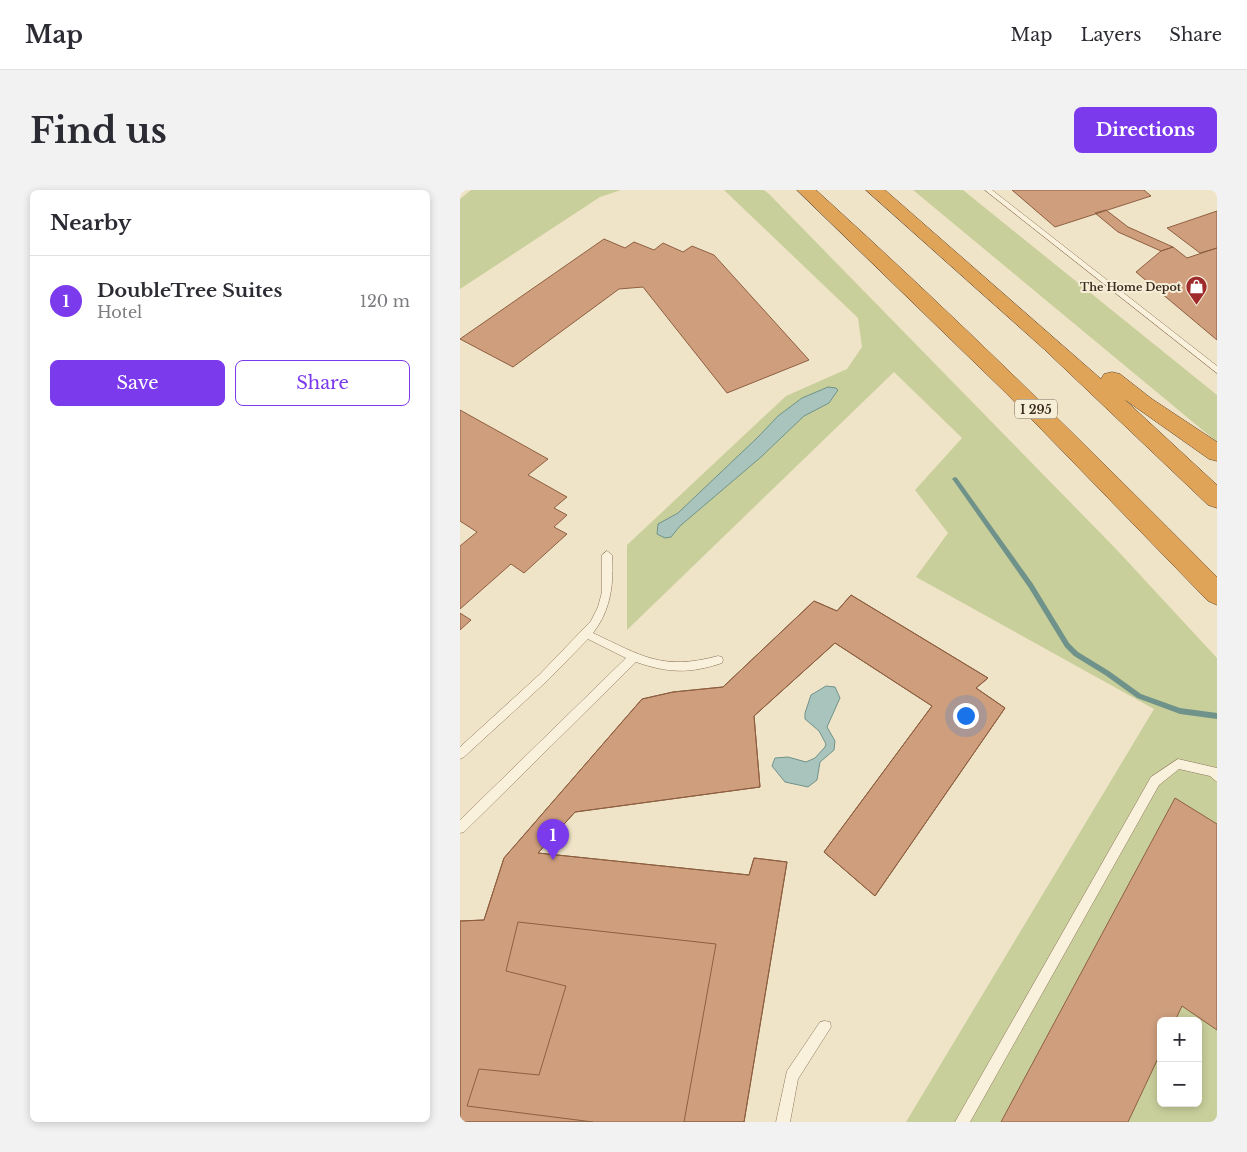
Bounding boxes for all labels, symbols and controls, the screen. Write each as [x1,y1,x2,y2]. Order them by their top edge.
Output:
text: Map [25,20,83,49]
text: Map [1011,24,1052,46]
text: Layers [1080,24,1141,46]
text: Share [1169,24,1222,46]
button: Directions [1074,107,1217,153]
text: Find us [30,109,167,152]
text: Nearby [50,210,131,236]
shop icon: The Home Depot [1185,275,1209,306]
text: DoubleTree Suites [97,279,282,302]
place label: The Home Depot [1080,280,1182,294]
text: 1 [63,291,69,311]
text: 120 m [360,291,410,311]
text: Hotel [97,302,142,322]
button: Save [50,360,225,406]
button: Share [235,360,410,406]
road number: I 295 [1015,400,1057,418]
your location [953,703,979,729]
pin: 1 [537,819,569,860]
map controls [1157,1017,1202,1107]
button: + [1157,1017,1202,1062]
button: − [1157,1062,1202,1107]

